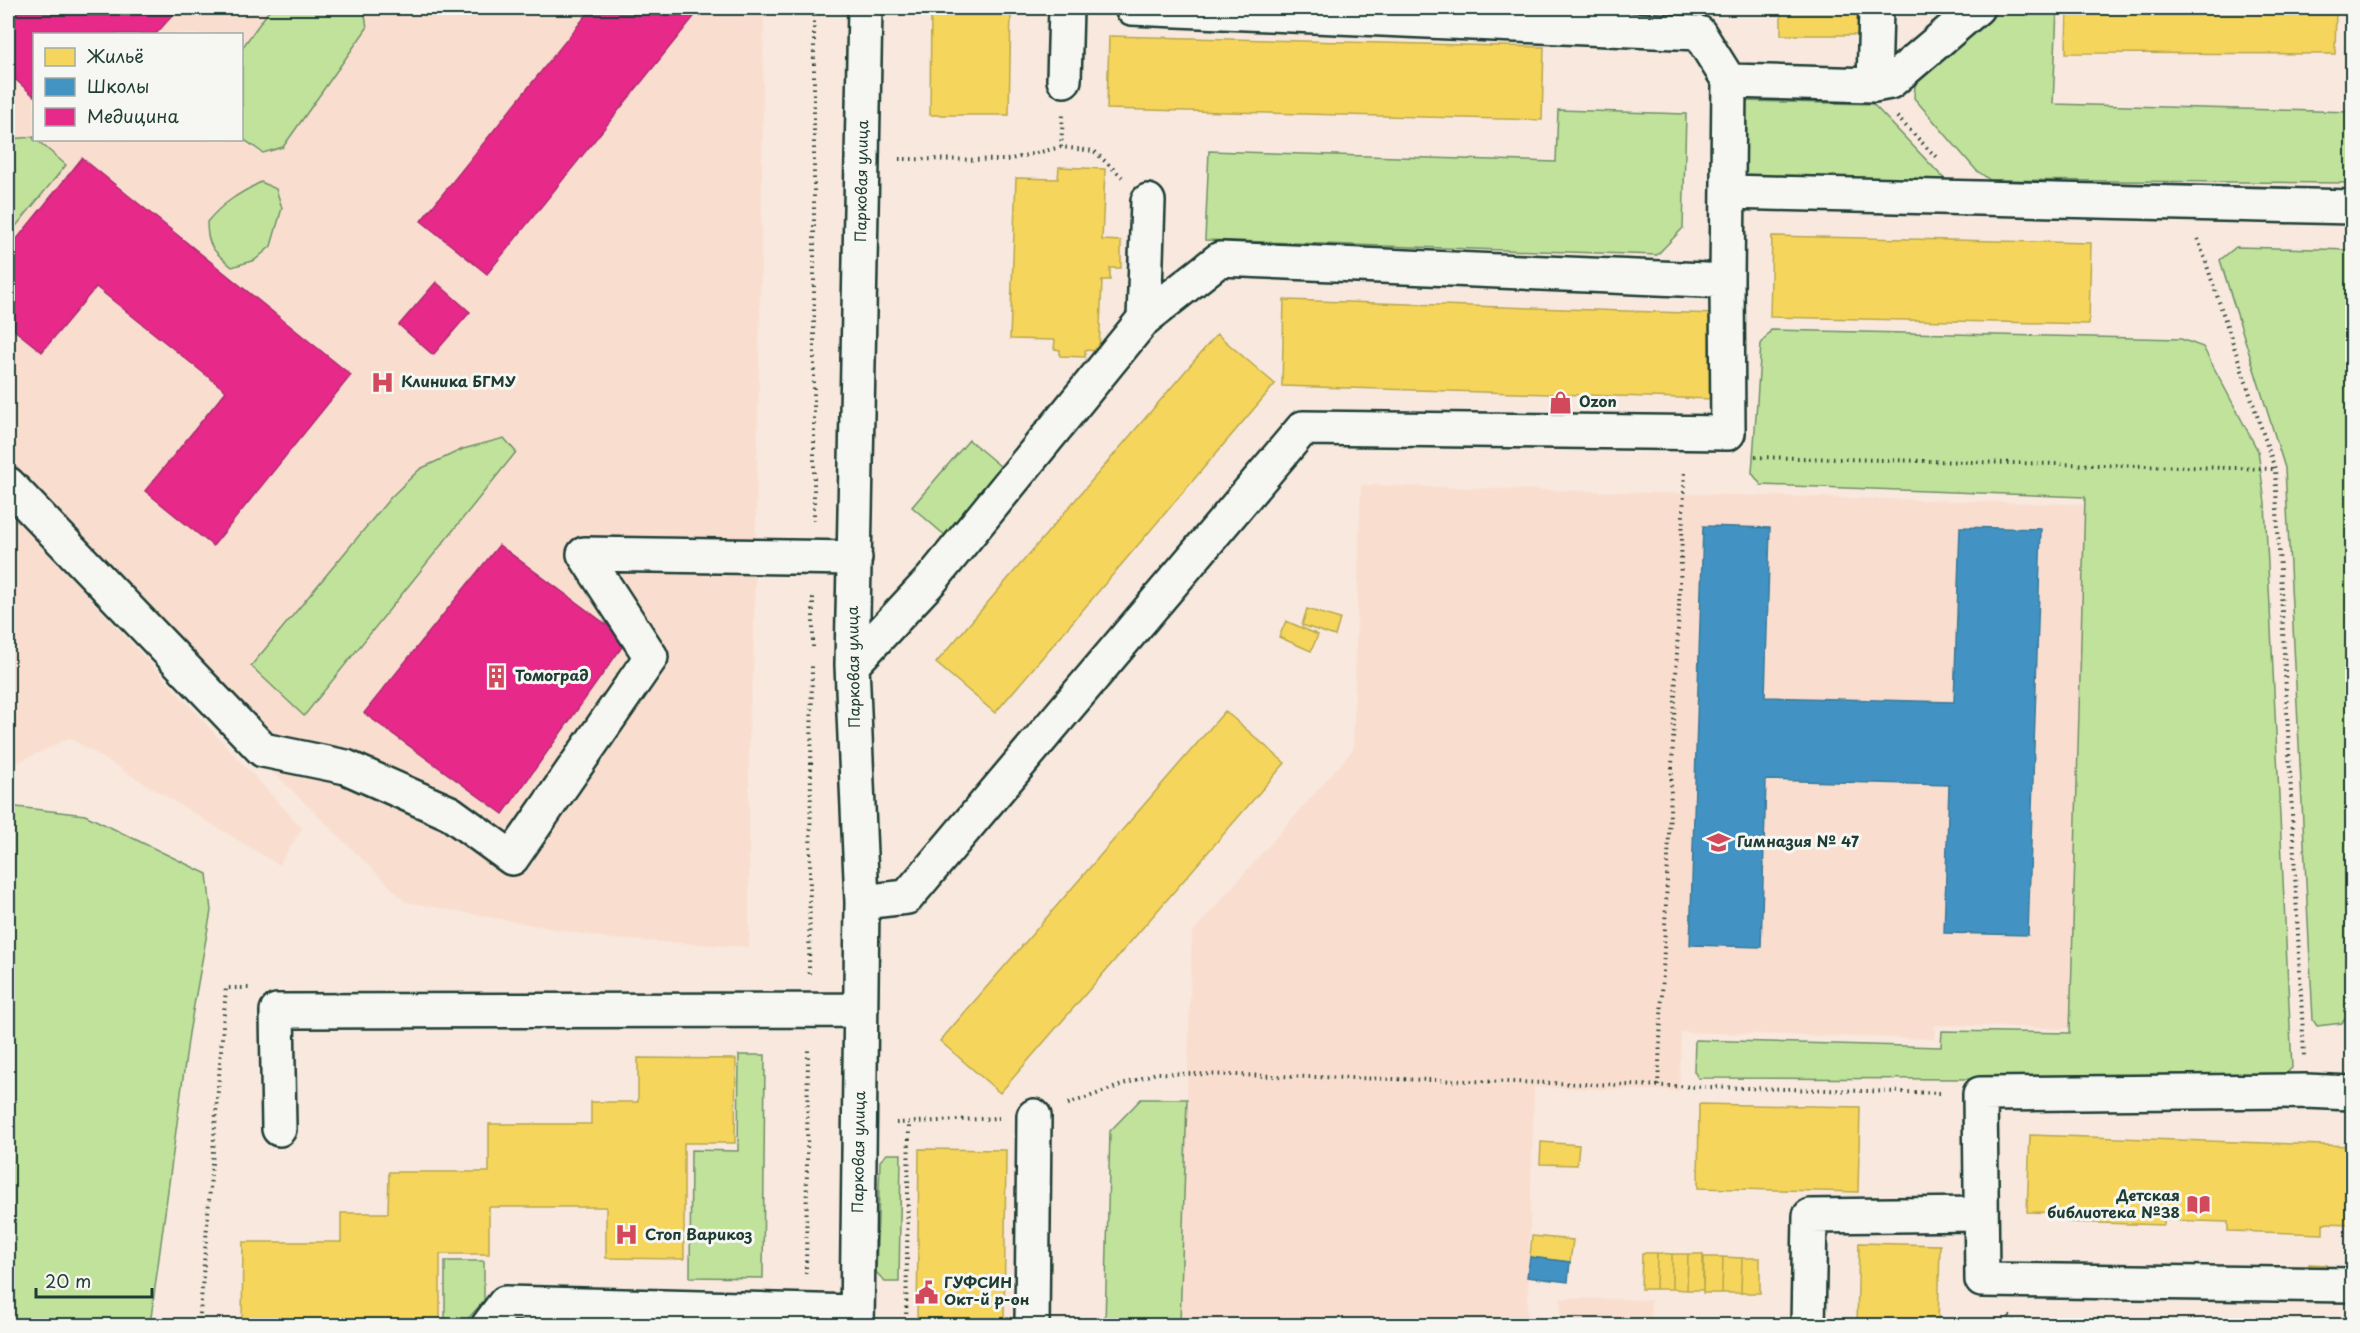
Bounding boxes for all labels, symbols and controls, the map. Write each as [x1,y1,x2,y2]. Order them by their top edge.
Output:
legend [33,33,243,141]
text: Жильё [86,42,144,69]
text: Школы [87,72,150,99]
text: Медицина [87,102,179,129]
street label: Парковая улица [848,119,873,242]
hospital icon: Клиника БГМУ [370,369,396,395]
place label: Клиника БГМУ [401,369,516,392]
shop icon: Ozon [1548,389,1574,415]
place label: Ozon [1579,389,1617,412]
street label: Парковая улица [840,605,865,728]
building icon: Томоград [484,663,510,689]
place label: Томоград [515,663,589,686]
school or university icon: Гимназия № 47 [1706,829,1732,855]
place label: Гимназия № 47 [1737,829,1859,852]
street label: Парковая улица [845,1090,870,1213]
place label: Детская библиотека №38 [2047,1183,2180,1223]
library icon: Детская библиотека №38 [2185,1192,2211,1218]
hospital icon: Стоп Варикоз [614,1222,640,1248]
place label: Стоп Варикоз [645,1222,752,1245]
scale bar [36,1261,152,1299]
text: 20 m [45,1267,91,1294]
place label: ГУФСИН Окт-й р-он [944,1270,1030,1310]
public building icon: ГУФСИН Окт-й р-он [913,1279,939,1305]

